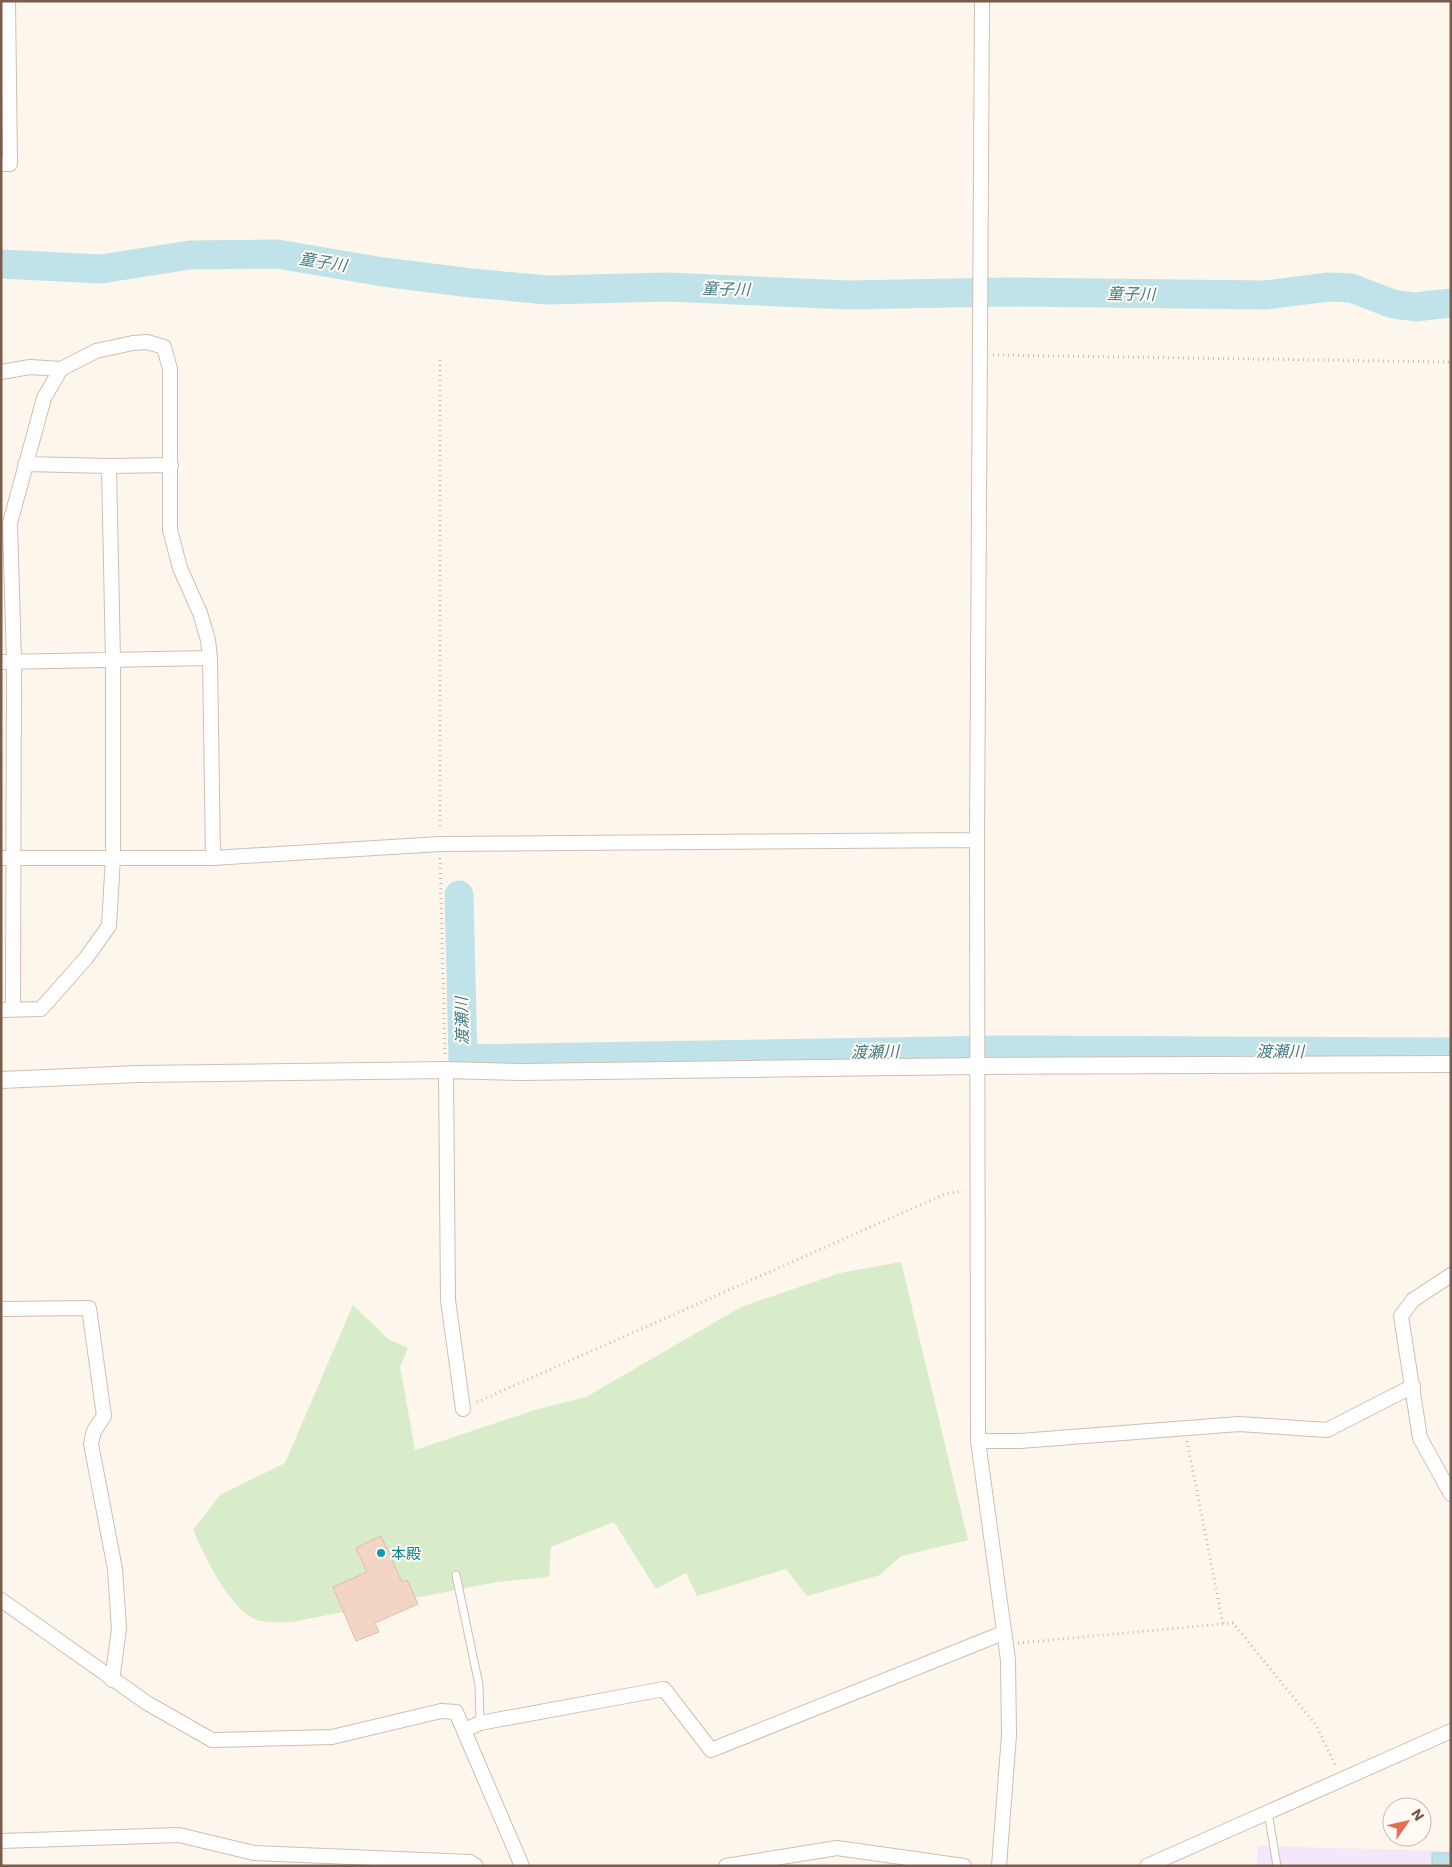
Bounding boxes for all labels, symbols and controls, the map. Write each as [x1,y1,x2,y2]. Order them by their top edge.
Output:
water label: 童子川 [297,247,350,277]
water label: 童子川 [702,277,752,301]
water label: 童子川 [1107,282,1157,306]
water label: 渡瀬川 [450,995,474,1045]
water label: 渡瀬川 [851,1040,901,1064]
water label: 渡瀬川 [1256,1040,1306,1063]
place label: 本殿 [391,1543,421,1564]
marker: 本殿 [375,1547,387,1559]
north arrow [1382,1797,1432,1847]
text: N [1407,1805,1429,1825]

